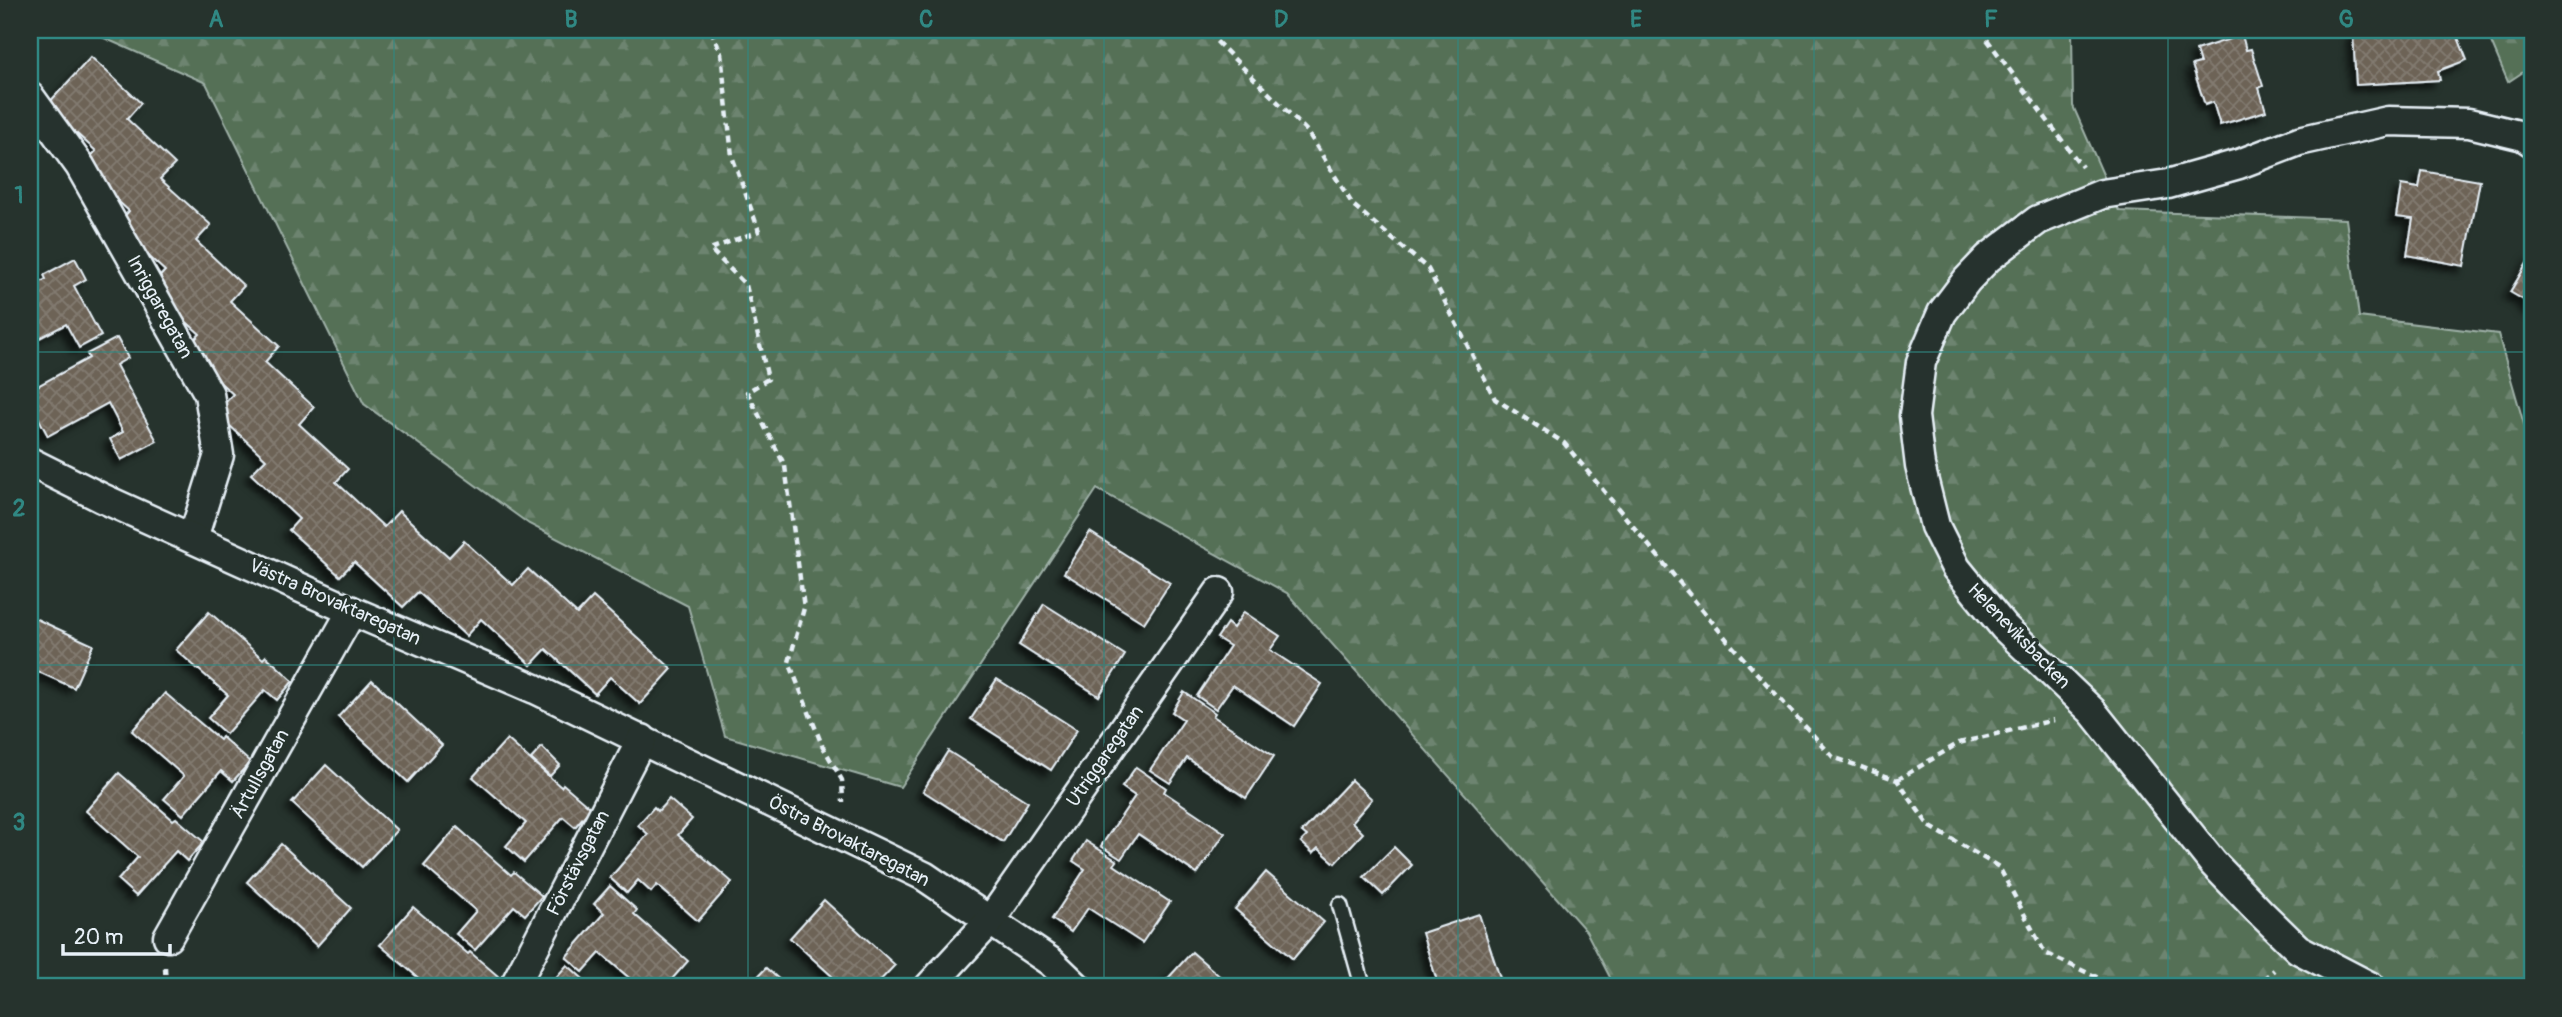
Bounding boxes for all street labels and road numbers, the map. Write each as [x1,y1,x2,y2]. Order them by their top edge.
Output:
street label: Inriggaregatan [122,251,198,363]
street label: Västra Brovaktaregatan [245,553,425,651]
street label: Heleneviksbacken [1962,578,2076,694]
street label: Utriggaregatan [1061,701,1149,811]
street label: Ärtullsgatan [226,725,294,823]
street label: Östra Brovaktaregatan [764,790,934,892]
street label: Förstävsgatan [541,806,615,920]

